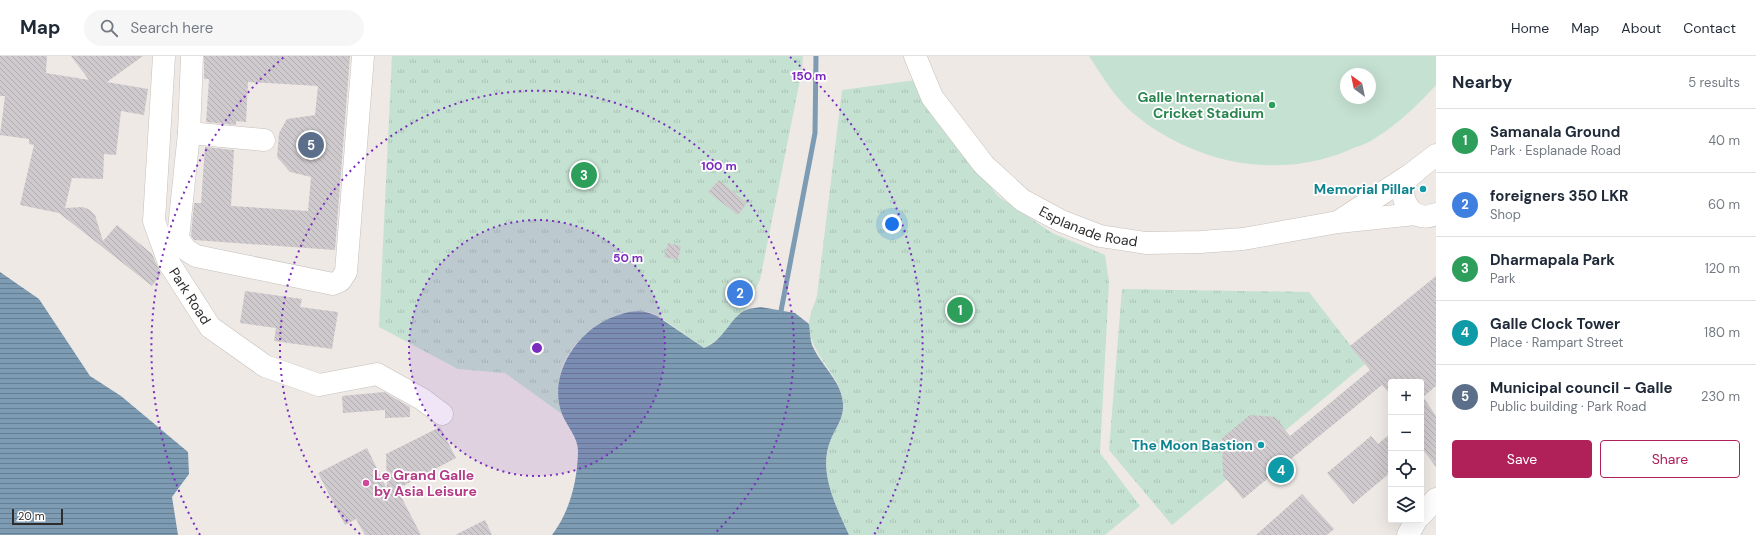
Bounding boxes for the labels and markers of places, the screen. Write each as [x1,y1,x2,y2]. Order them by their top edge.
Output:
place label: Galle International Cricket Stadium [1137,88,1264,122]
marker: Galle International Cricket Stadium [1267,100,1277,110]
pin: 5 [298,130,324,160]
pin: 3 [571,160,597,190]
place label: Memorial Pillar [1314,180,1415,198]
marker: Memorial Pillar [1418,184,1428,194]
pin: 2 [727,278,753,308]
pin: 1 [947,295,973,325]
centre of rings [530,341,544,355]
place label: The Moon Bastion [1131,436,1253,454]
marker: The Moon Bastion [1256,440,1266,450]
pin: 4 [1268,455,1294,485]
place label: Le Grand Galle by Asia Leisure [374,466,477,500]
marker: Le Grand Galle by Asia Leisure [361,478,371,488]

